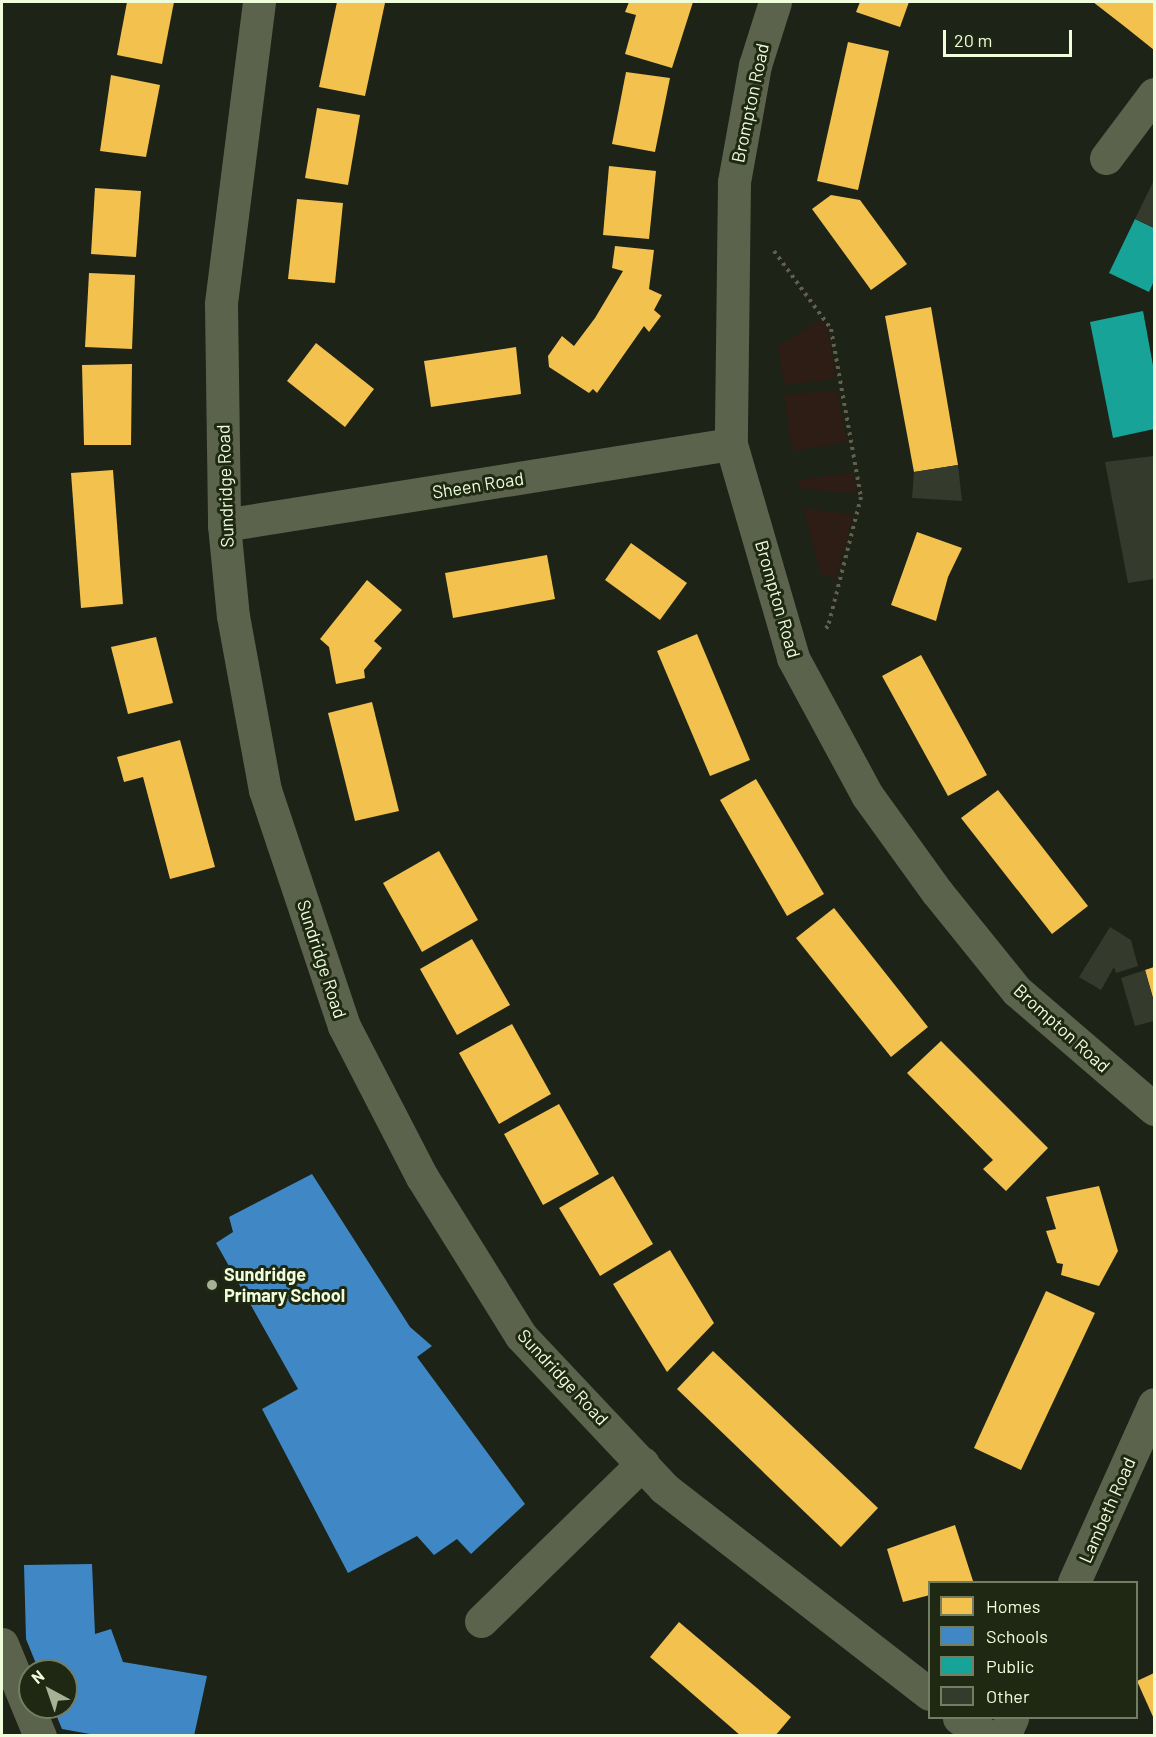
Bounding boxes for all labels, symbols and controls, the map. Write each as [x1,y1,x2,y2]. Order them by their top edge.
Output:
scale bar [946,18,1075,56]
text: 20 m [954,29,992,51]
street label: Brompton Road [727,41,773,165]
street label: Sundridge Road [212,424,238,548]
street label: Sheen Road [431,467,525,503]
street label: Brompton Road [751,538,805,660]
street label: Sundridge Road [293,897,351,1021]
street label: Brompton Road [1010,979,1114,1077]
place label: Sundridge Primary School [224,1264,345,1306]
marker: Sundridge Primary School [205,1278,219,1292]
street label: Sundridge Road [513,1325,613,1429]
street label: Lambeth Road [1074,1454,1140,1566]
legend [928,1581,1138,1719]
text: Homes [986,1595,1040,1617]
text: Schools [986,1625,1048,1647]
text: Public [986,1655,1034,1677]
north arrow [18,1659,78,1719]
text: N [27,1666,48,1687]
text: Other [986,1685,1029,1707]

